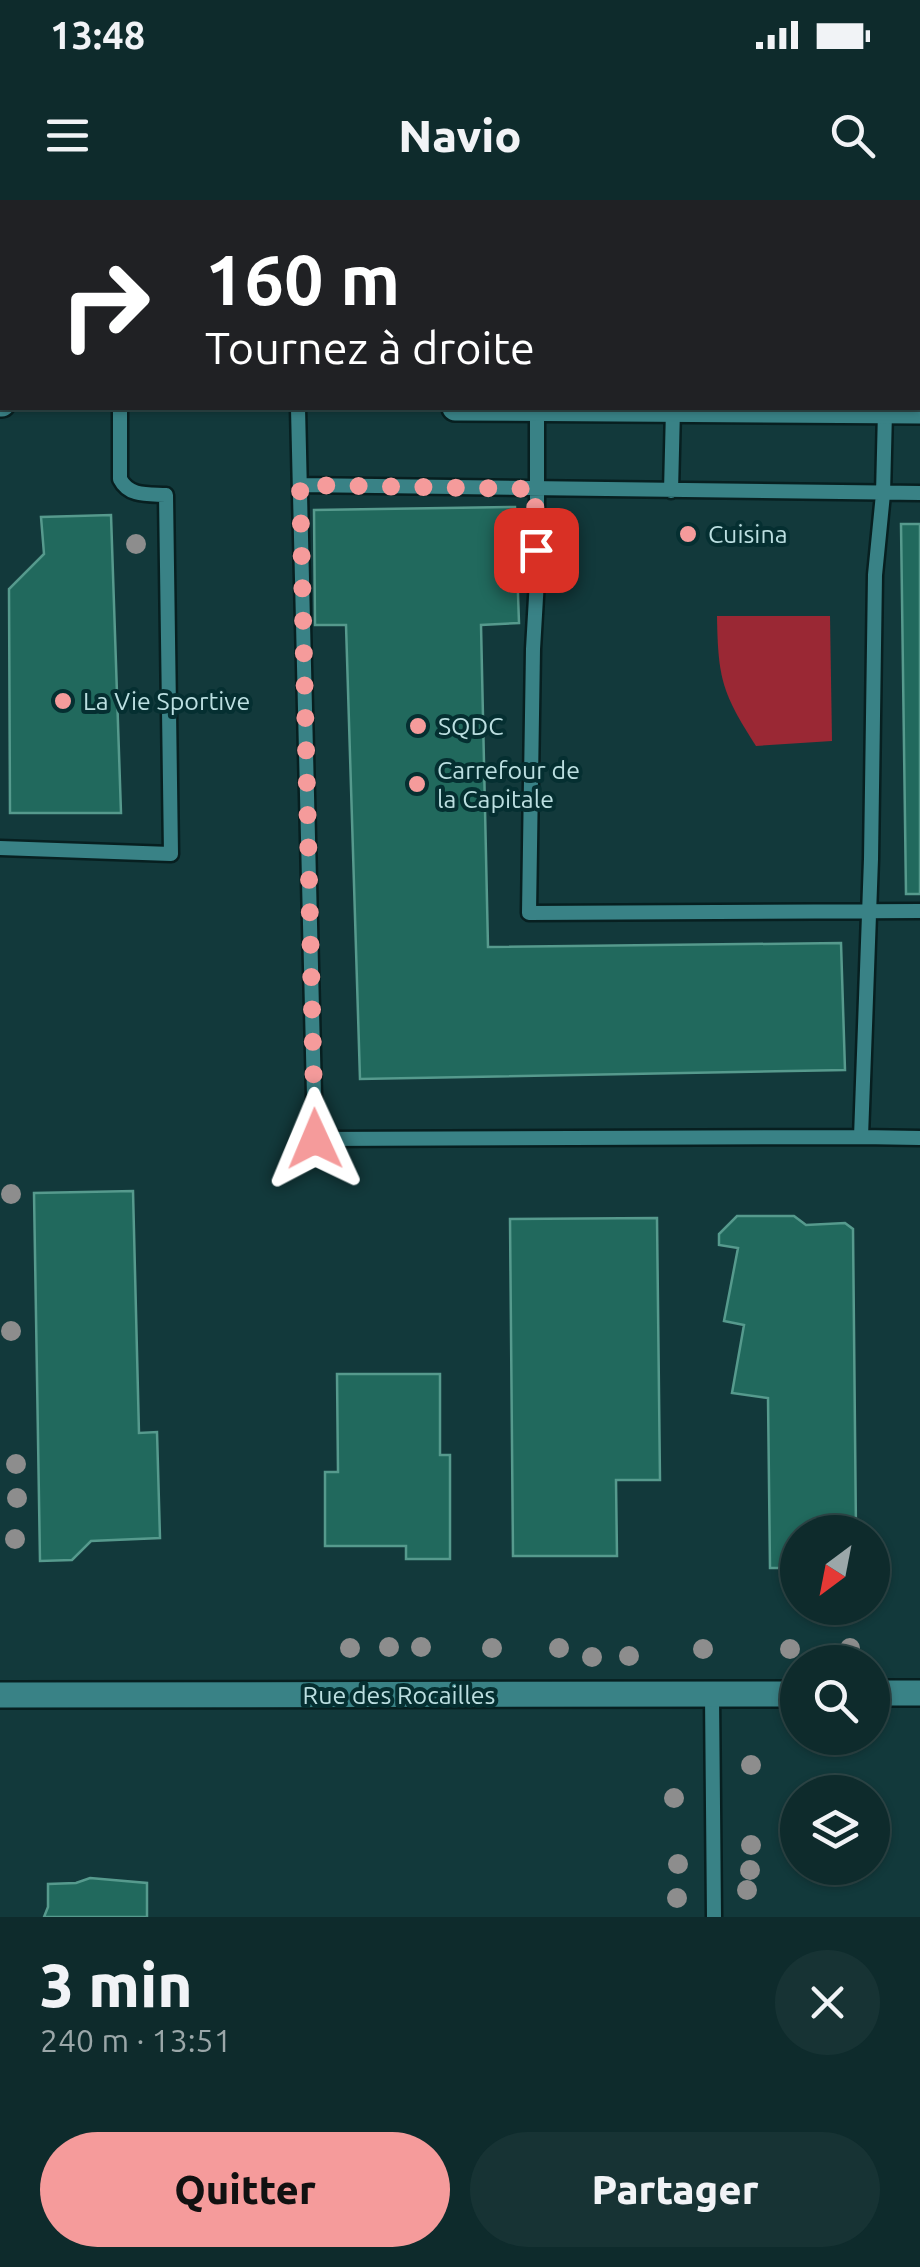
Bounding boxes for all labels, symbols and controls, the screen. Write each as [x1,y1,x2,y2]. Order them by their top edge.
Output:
text: 13:48 [50,14,145,56]
icon: menu [40,108,95,163]
icon: search [825,108,880,163]
text: Navio [398,110,522,161]
icon: right [40,240,170,370]
text: 160 m [205,240,400,318]
text: Tournez à droite [205,322,535,373]
pin [494,508,579,593]
place label: Cuisina [708,520,788,548]
icon: arrive [509,523,564,578]
marker: Cuisina [677,523,699,545]
place label: La Vie Sportive [83,687,250,715]
marker: La Vie Sportive [52,690,74,712]
place label: SQDC [438,712,503,740]
marker: SQDC [407,715,429,737]
place label: Carrefour de la Capitale [437,756,580,813]
marker: Carrefour de la Capitale [406,773,428,795]
position arrow [263,1087,367,1191]
north arrow [780,1515,890,1625]
map controls [780,1515,890,1885]
button: search [780,1645,890,1755]
street label: Rue des Rocailles [303,1681,495,1709]
button: layers [780,1775,890,1885]
button: close [775,1950,880,2055]
text: 3 min [40,1951,193,2018]
text: 240 m · 13:51 [40,2022,232,2058]
button: Quitter [40,2132,450,2247]
button: Partager [470,2132,880,2247]

